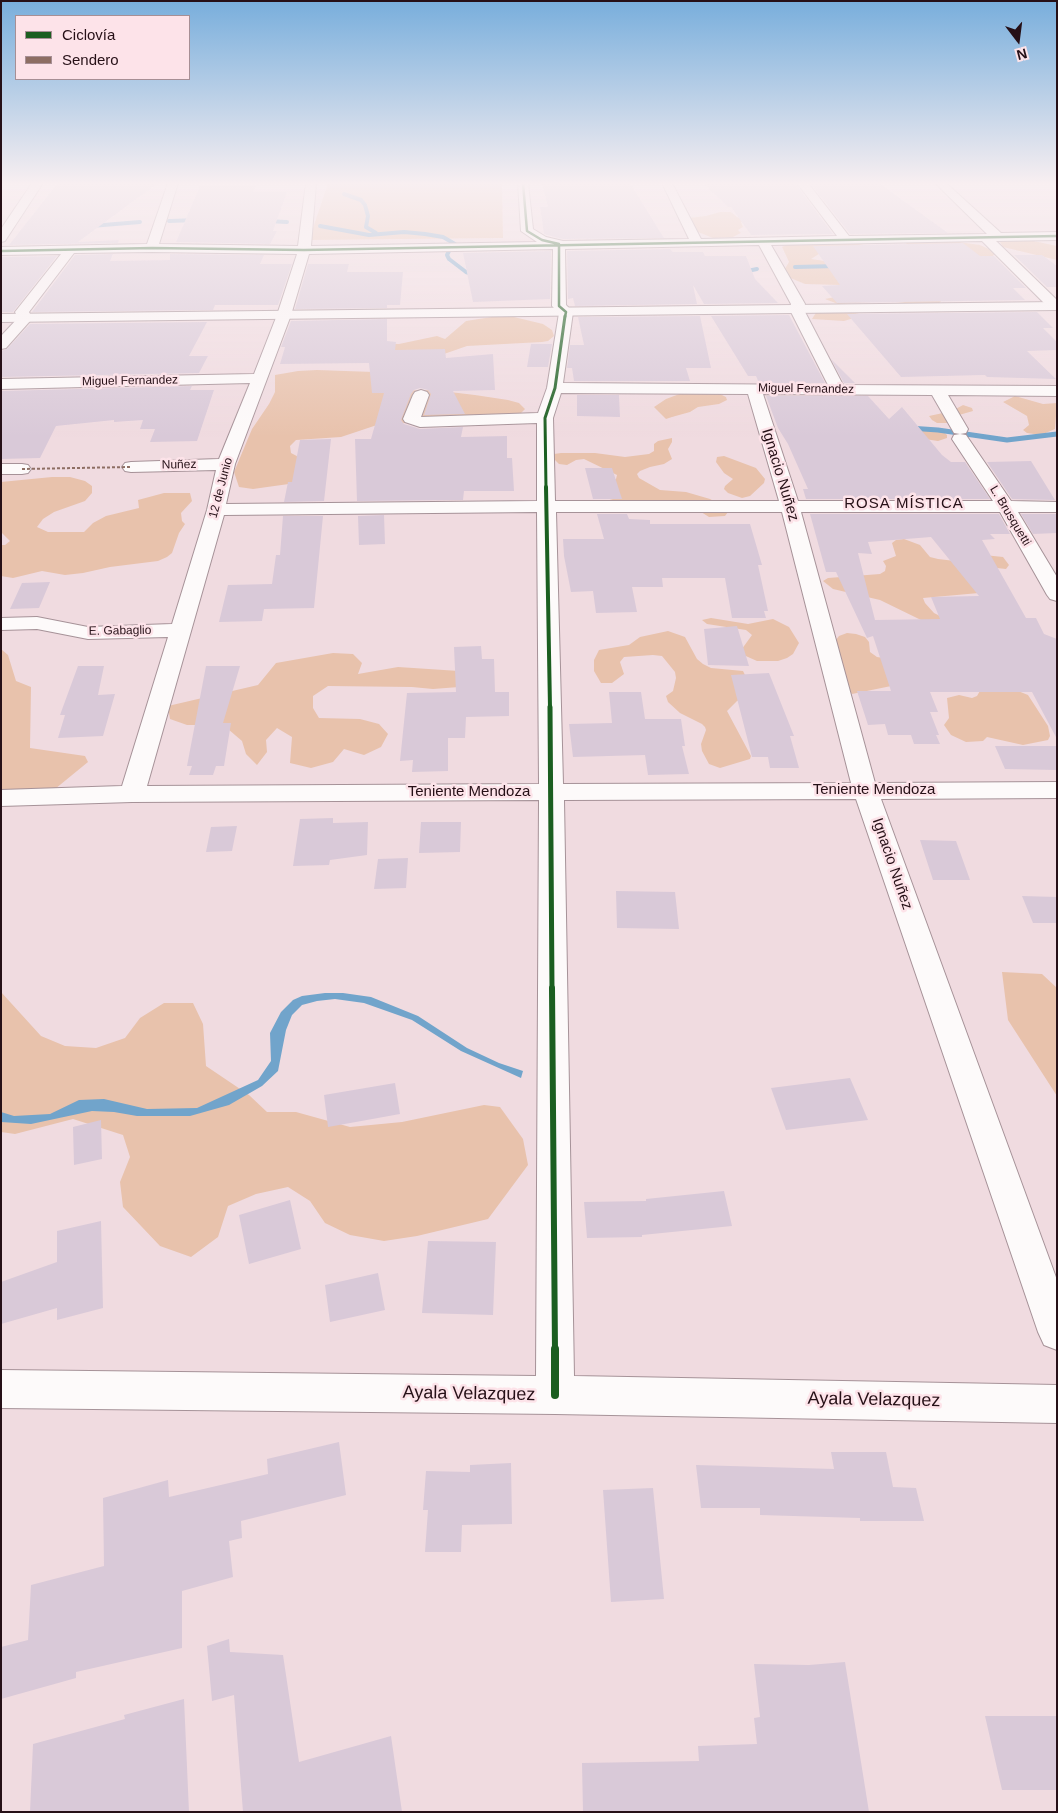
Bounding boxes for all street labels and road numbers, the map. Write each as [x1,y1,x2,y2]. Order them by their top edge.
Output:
street label: Miguel Fernandez [82,373,178,389]
street label: Miguel Fernandez [758,381,854,397]
street label: Ignacio Nuñez [757,427,803,523]
street label: 12 de Junio [206,456,236,520]
street label: Nuñez [162,457,196,473]
street label: L. Brusquetti [986,483,1034,549]
street label: E. Gabaglio [89,623,151,639]
street label: Teniente Mendoza [813,781,935,799]
street label: Teniente Mendoza [408,783,530,801]
street label: Ignacio Nuñez [868,816,916,912]
street label: Ayala Velazquez [402,1382,536,1406]
street label: Ayala Velazquez [807,1388,941,1412]

